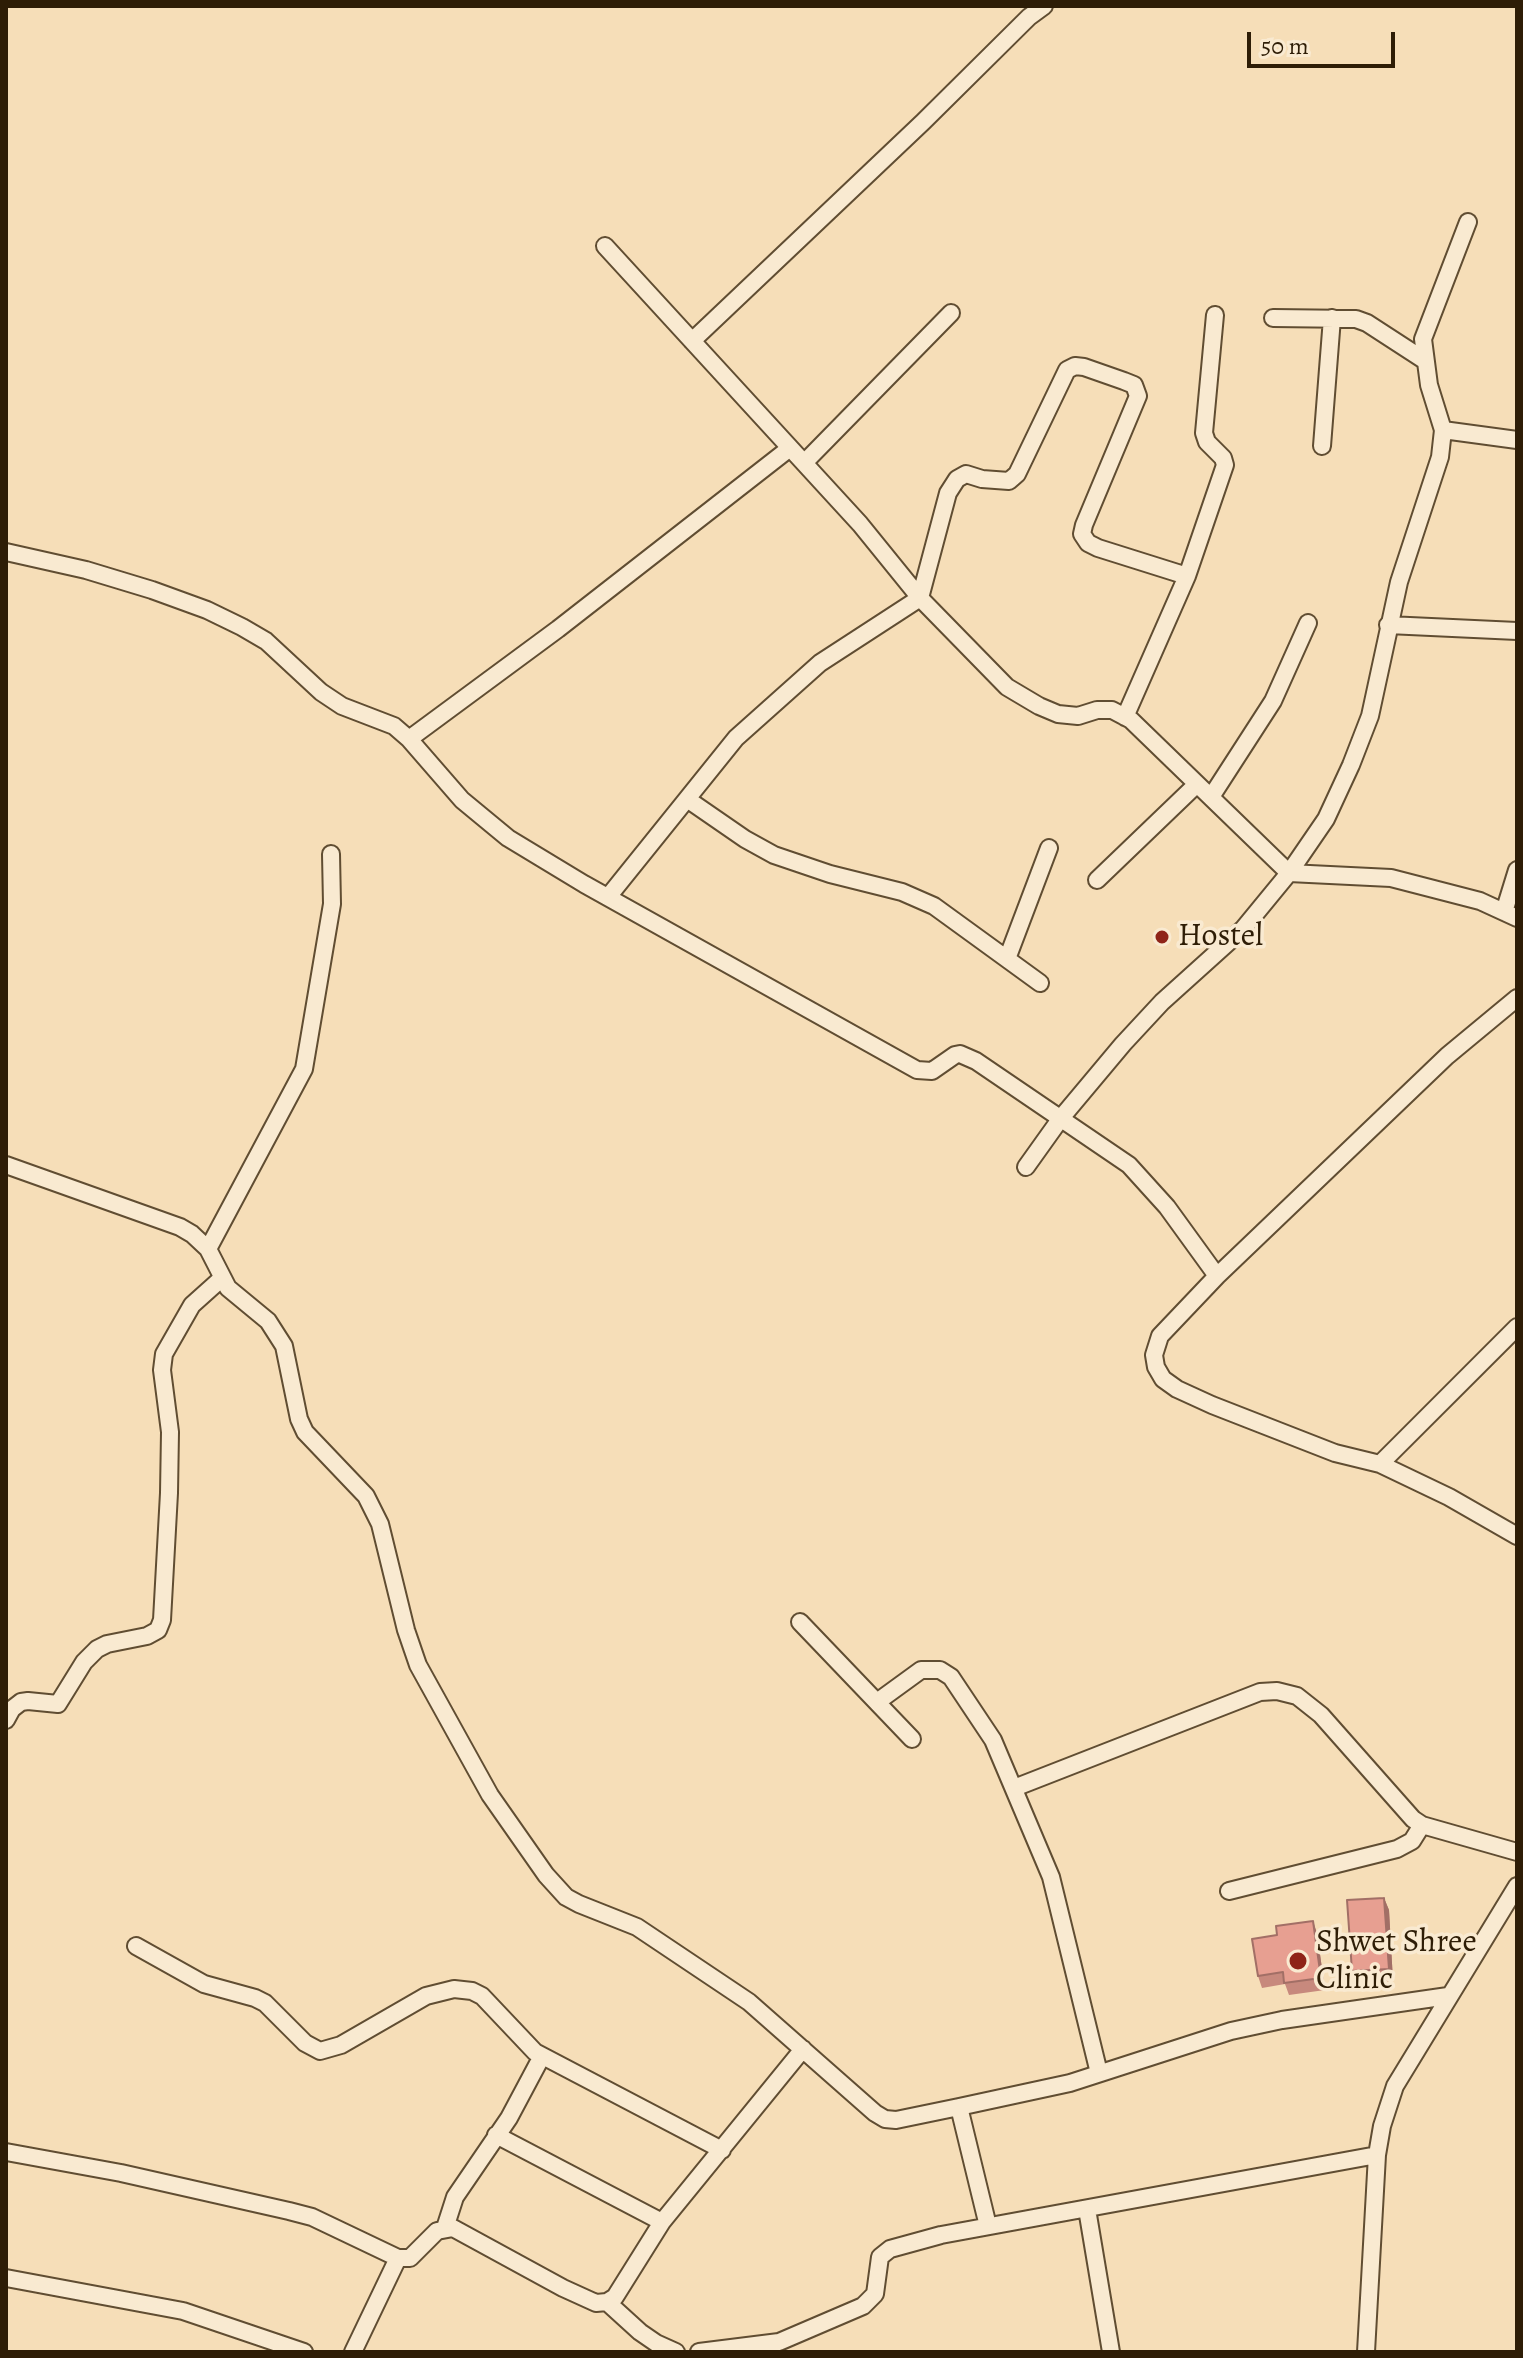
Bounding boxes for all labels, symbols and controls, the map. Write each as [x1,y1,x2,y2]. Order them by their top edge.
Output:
scale bar [1251,16,1399,66]
text: 50 m [1261,30,1309,62]
place label: Hostel [1178,918,1263,956]
marker: Hostel [1153,928,1171,946]
place label: Shwet Shree Clinic [1316,1924,1477,1999]
marker: Shwet Shree Clinic [1287,1950,1309,1972]

